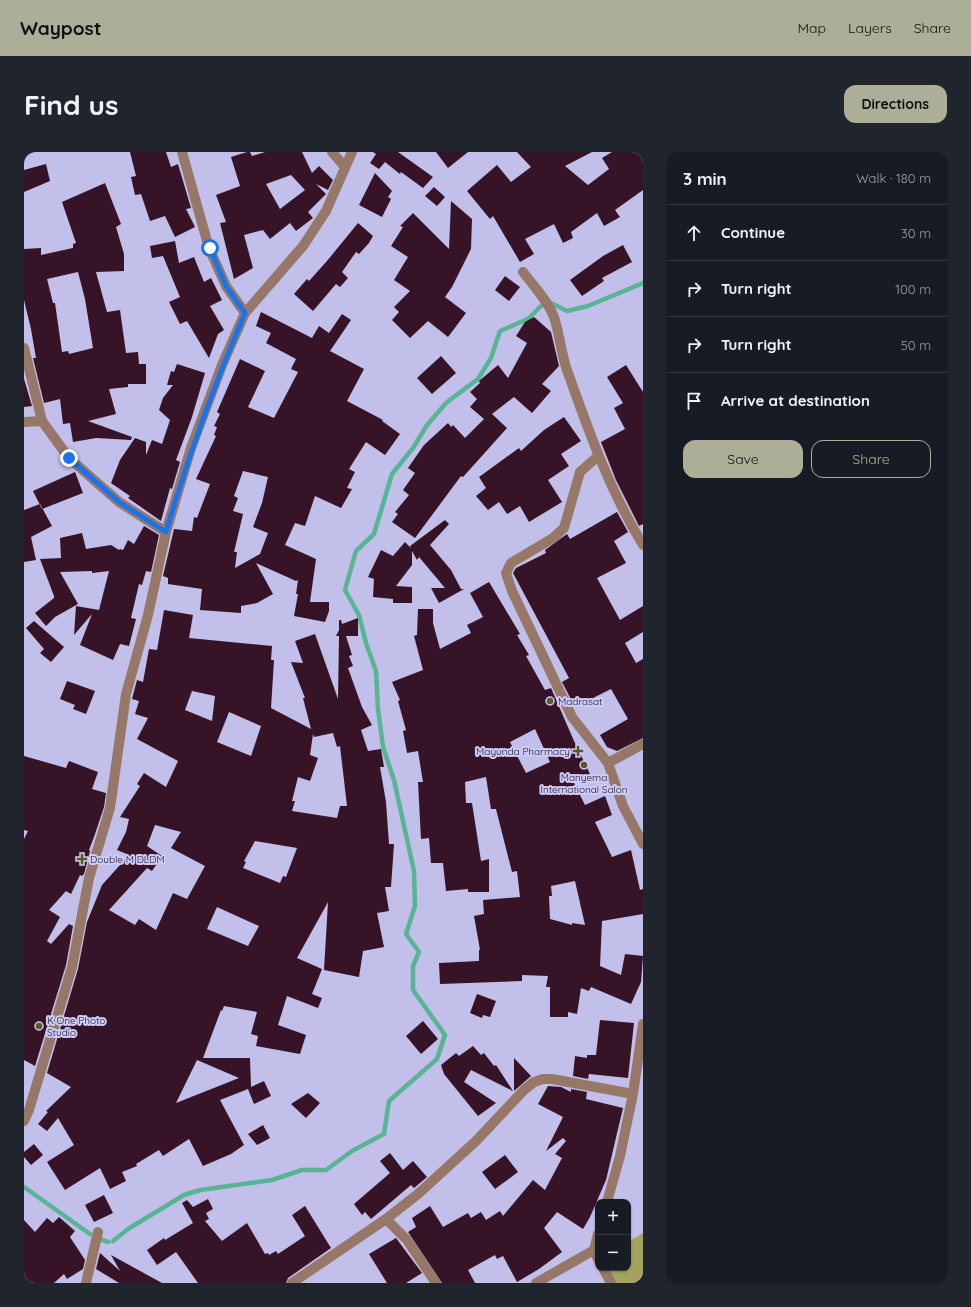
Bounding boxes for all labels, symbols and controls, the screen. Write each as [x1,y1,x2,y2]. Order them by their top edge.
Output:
text: Waypost [20,16,102,40]
text: Map [797,19,826,37]
text: Layers [848,19,892,37]
text: Share [914,19,951,37]
button: Directions [844,85,947,123]
text: Find us [24,87,118,122]
text: 3 min [683,168,727,189]
text: Walk · 180 m [856,170,931,186]
icon: ahead [683,222,705,244]
text: Continue [721,223,785,242]
text: 30 m [901,225,931,241]
route start [201,239,219,257]
icon: right [683,278,705,300]
text: Turn right [721,279,792,298]
text: 100 m [895,281,931,297]
icon: right [683,334,705,356]
text: Turn right [721,335,792,354]
text: 50 m [901,337,931,353]
icon: arrive [683,390,705,412]
text: Arrive at destination [721,391,870,410]
button: Save [683,440,803,478]
button: Share [811,440,931,478]
route end [60,449,78,467]
place label: Madrasat [558,695,603,708]
marker: Madrasat [545,696,555,706]
place label: Mayunda Pharmacy [476,745,570,758]
marker: Mayunda Pharmacy [573,746,583,756]
marker: Manyema International Salon [579,760,589,770]
place label: Manyema International Salon [540,771,628,796]
place label: Double M DLDM [90,853,165,866]
marker: Double M DLDM [77,854,87,864]
place label: K One Photo Studio [47,1014,105,1039]
marker: K One Photo Studio [34,1021,44,1031]
map controls [595,1199,631,1271]
button: + [595,1199,631,1235]
button: − [595,1235,631,1271]

